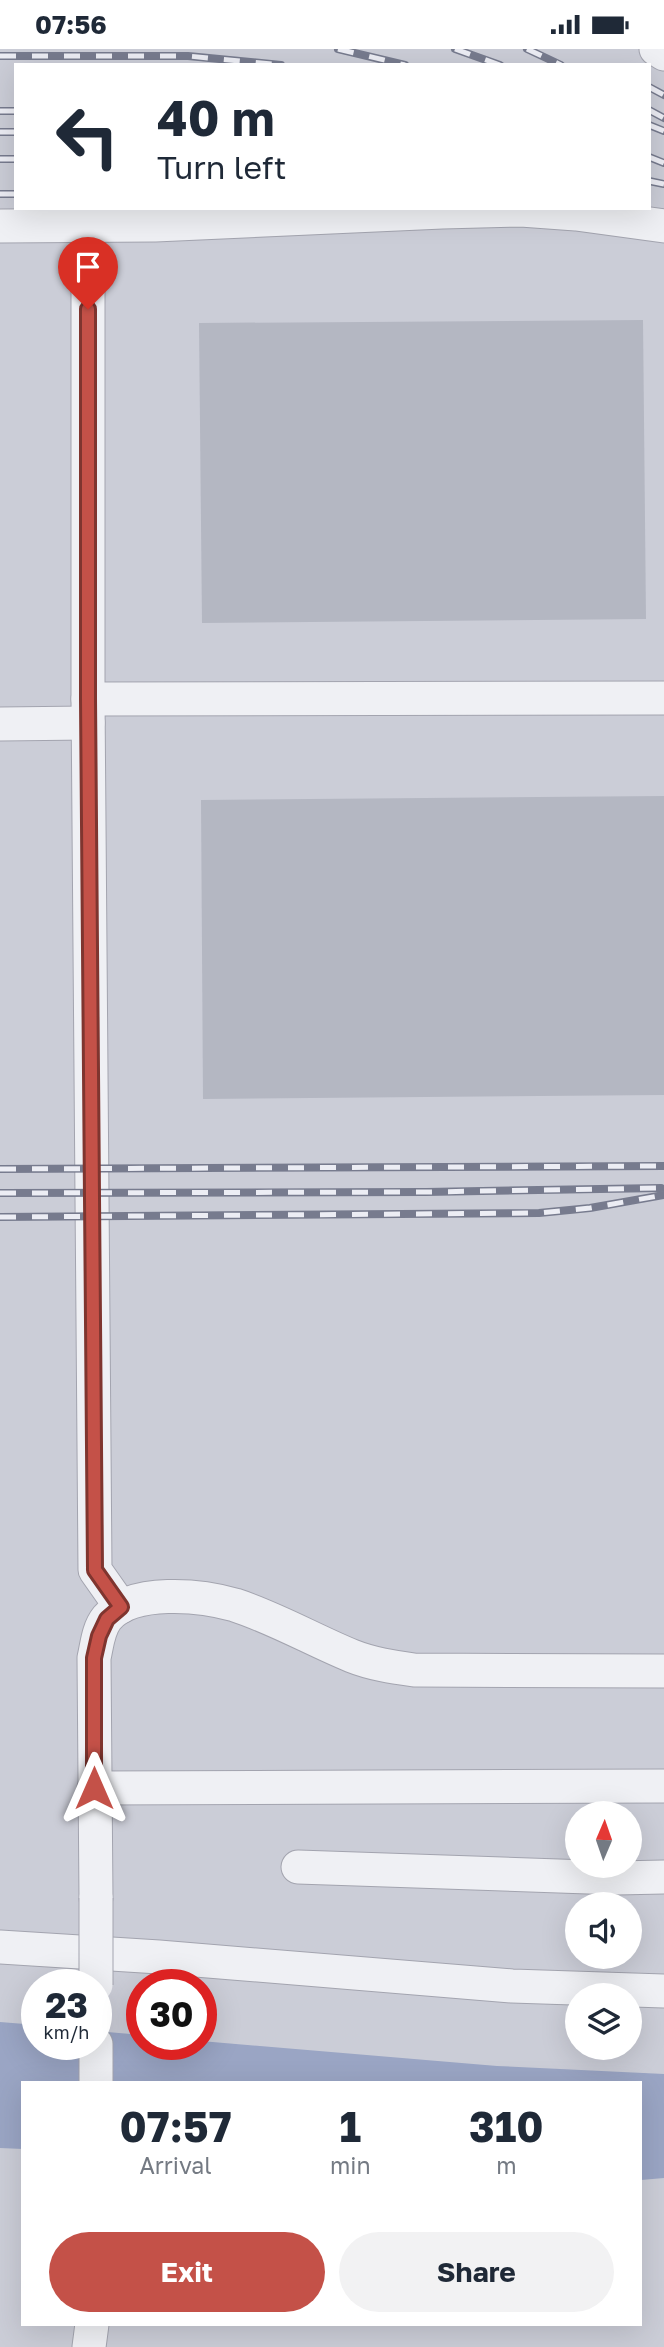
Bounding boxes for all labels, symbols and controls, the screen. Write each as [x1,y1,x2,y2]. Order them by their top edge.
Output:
text: 07:56 [35,9,107,40]
text: 40 m [157,88,275,147]
icon: left [42,91,133,182]
text: Turn left [157,148,286,186]
pin [58,237,118,309]
icon: arrive [69,248,107,286]
position arrow [57,1751,131,1825]
north arrow [565,1801,642,1878]
map controls [565,1801,642,2060]
button: sound [565,1892,642,1969]
speed limit sign: 30 [126,1969,217,2060]
button: layers [565,1983,642,2060]
text: 23 [45,1984,88,2026]
text: km/h [44,2021,89,2043]
text: 07:57 [119,2101,232,2151]
text: 1 [339,2101,361,2151]
text: 310 [469,2101,544,2151]
text: Arrival [139,2151,212,2179]
text: min [330,2151,371,2179]
text: m [496,2151,516,2179]
button: Exit [49,2232,325,2312]
button: Share [339,2232,614,2312]

